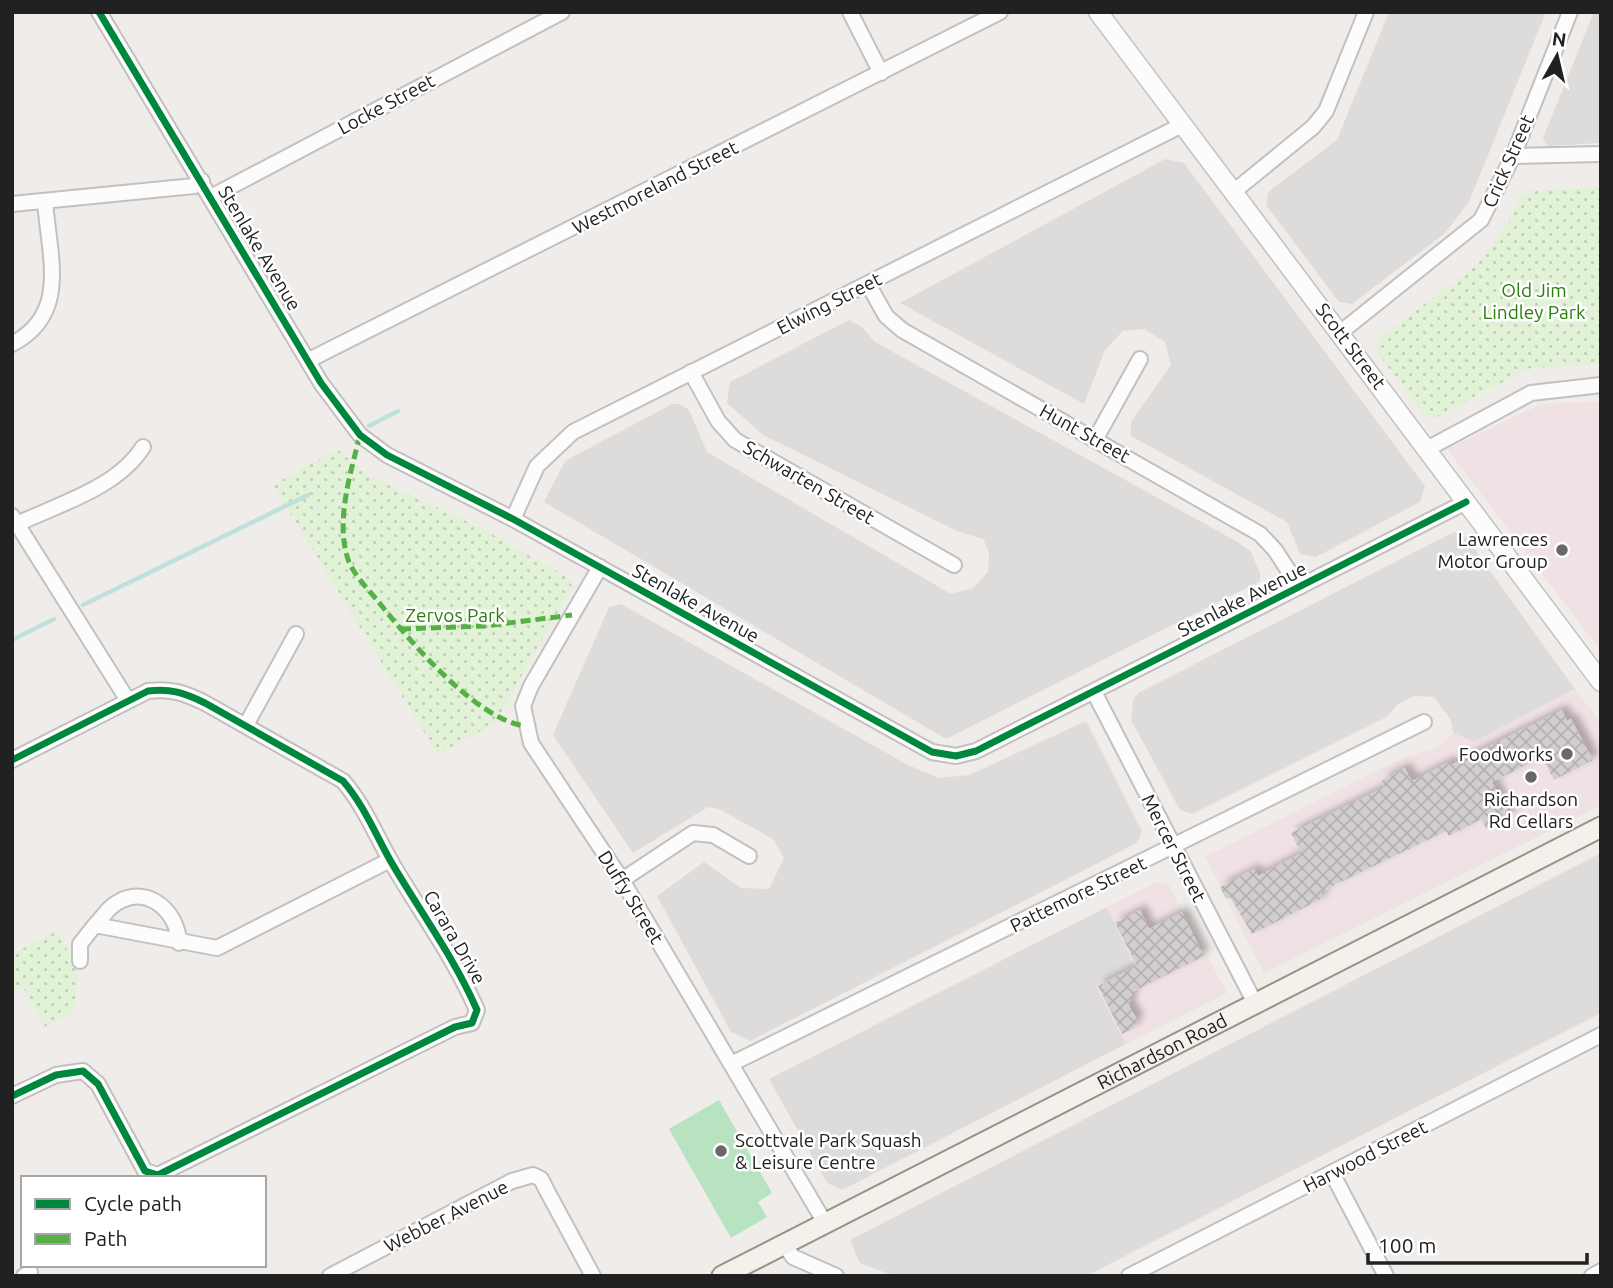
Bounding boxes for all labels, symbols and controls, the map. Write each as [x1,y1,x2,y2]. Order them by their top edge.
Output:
north arrow [1522,21,1592,91]
text: N [1551,27,1568,51]
street label: Locke Street [334,69,439,139]
street label: Crick Street [1478,111,1538,211]
street label: Westmoreland Street [569,135,742,238]
street label: Stenlake Avenue [214,182,306,314]
street label: Elwing Street [773,267,885,339]
park label: Old Jim Lindley Park [1483,279,1586,323]
street label: Scott Street [1311,299,1391,394]
street label: Hunt Street [1036,399,1134,467]
street label: Schwarten Street [740,436,879,529]
place label: Lawrences Motor Group [1437,528,1548,572]
marker: Lawrences Motor Group [1554,542,1570,558]
street label: Stenlake Avenue [1174,557,1310,641]
street label: Stenlake Avenue [629,559,763,647]
park label: Zervos Park [405,604,505,626]
place label: Foodworks [1459,743,1553,765]
marker: Foodworks [1559,746,1575,762]
marker: Richardson Rd Cellars [1523,769,1539,785]
place label: Richardson Rd Cellars [1484,788,1578,832]
street label: Mercer Street [1137,790,1211,906]
street label: Duffy Street [594,846,669,948]
street label: Pattemore Street [1006,851,1150,937]
street label: Carara Drive [419,886,491,988]
street label: Richardson Road [1093,1009,1230,1094]
street label: Harwood Street [1299,1115,1431,1197]
place label: Scottvale Park Squash & Leisure Centre [735,1129,922,1173]
marker: Scottvale Park Squash & Leisure Centre [713,1143,729,1159]
street label: Webber Avenue [380,1175,512,1257]
legend [21,1176,266,1267]
text: Cycle path [84,1191,182,1215]
scale bar [1368,1222,1587,1266]
text: Path [84,1226,127,1250]
text: 100 m [1378,1233,1436,1257]

